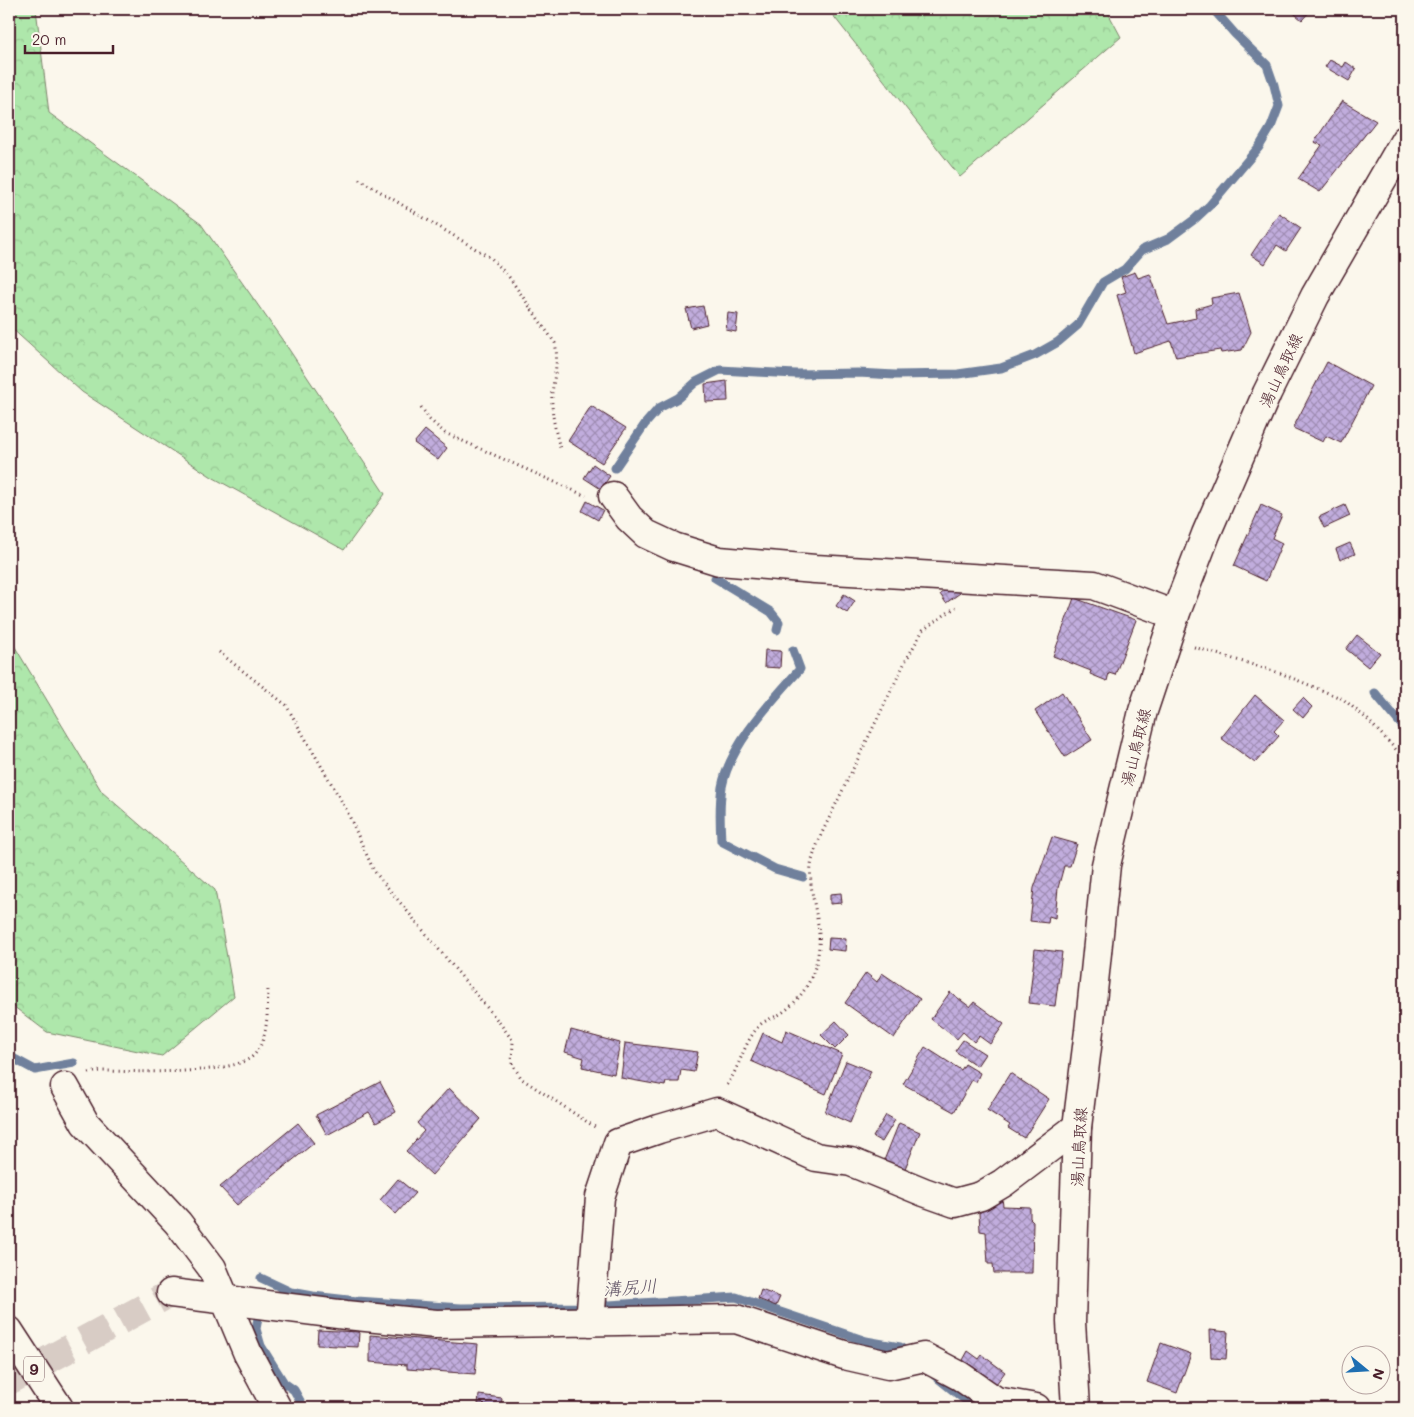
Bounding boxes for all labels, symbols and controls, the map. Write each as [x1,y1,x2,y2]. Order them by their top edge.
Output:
scale bar [25,22,112,54]
text: 20 m [32,29,66,49]
street label: 湯山鳥取線 [1254,329,1306,411]
street label: 湯山鳥取線 [1115,706,1155,788]
street label: 湯山鳥取線 [1065,1106,1091,1188]
water label: 溝尻川 [602,1273,658,1301]
north arrow [1342,1344,1392,1394]
road number: 9 [24,1356,44,1382]
text: N [1368,1366,1390,1382]

